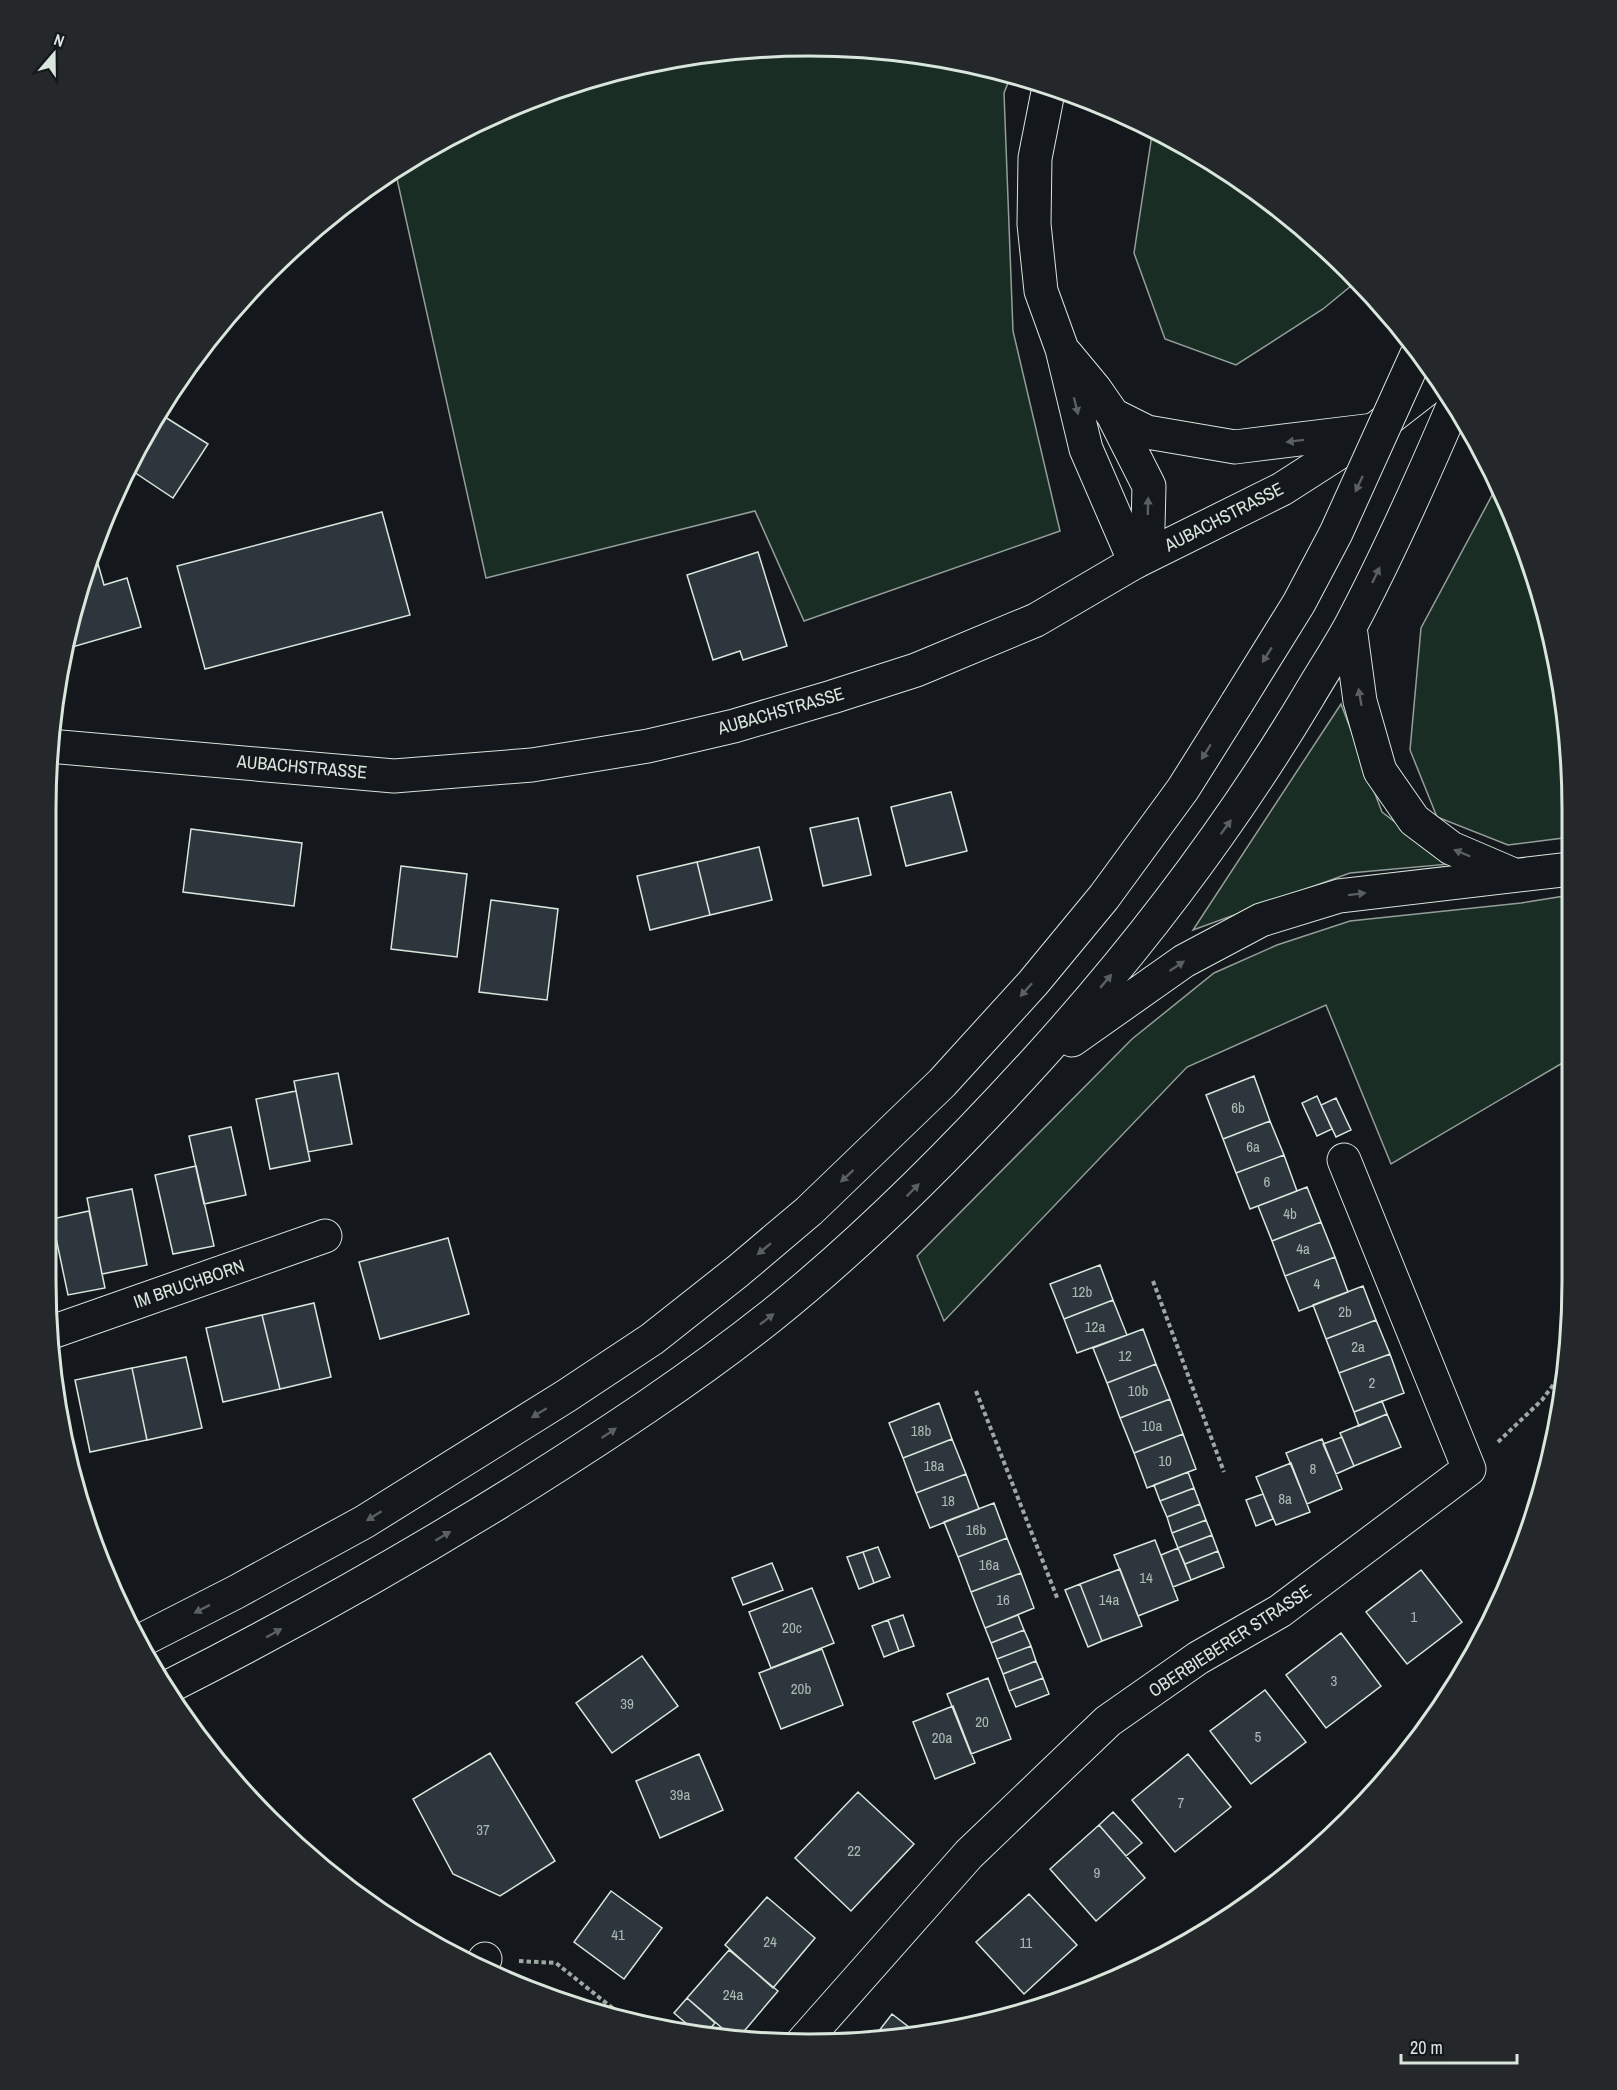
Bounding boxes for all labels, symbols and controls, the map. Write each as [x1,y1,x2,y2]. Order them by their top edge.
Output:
north arrow [24,24,84,84]
text: N [51,28,67,52]
one-way arrow [1071,396,1081,415]
one-way arrow [1285,436,1304,445]
one-way arrow [1355,475,1364,492]
street label: AUBACHSTRASSE [1159,476,1288,558]
one-way arrow [1144,497,1153,516]
one-way arrow [1371,566,1381,583]
one-way arrow [1261,647,1272,663]
street label: AUBACHSTRASSE [714,681,847,741]
one-way arrow [1355,688,1364,707]
one-way arrow [1201,744,1212,760]
street label: AUBACHSTRASSE [235,748,368,785]
one-way arrow [1219,819,1231,834]
one-way arrow [1453,848,1471,858]
one-way arrow [1347,889,1366,899]
one-way arrow [1169,960,1185,972]
one-way arrow [1099,973,1112,988]
one-way arrow [1020,982,1033,997]
house number: 6b [1231,1097,1245,1118]
house number: 6a [1246,1136,1260,1157]
one-way arrow [840,1168,854,1182]
house number: 6 [1264,1171,1271,1192]
one-way arrow [905,1183,919,1197]
house number: 4b [1283,1203,1297,1224]
house number: 4a [1296,1238,1310,1259]
one-way arrow [757,1242,772,1255]
street label: IM BRUCHBORN [130,1253,248,1314]
house number: 4 [1314,1273,1321,1294]
house number: 12b [1072,1281,1092,1302]
house number: 2b [1338,1301,1352,1322]
one-way arrow [759,1312,775,1325]
house number: 12a [1085,1316,1105,1337]
house number: 2a [1351,1336,1365,1357]
house number: 12 [1118,1345,1132,1366]
house number: 2 [1369,1372,1376,1393]
house number: 10b [1128,1380,1148,1401]
one-way arrow [531,1407,547,1418]
house number: 10a [1142,1415,1162,1436]
house number: 18b [911,1420,931,1441]
one-way arrow [600,1427,617,1438]
house number: 10 [1158,1450,1172,1471]
house number: 18a [924,1455,944,1476]
house number: 8 [1310,1458,1317,1479]
house number: 8a [1278,1488,1292,1509]
house number: 18 [941,1490,955,1511]
one-way arrow [365,1510,382,1521]
house number: 16b [966,1519,986,1540]
one-way arrow [435,1531,451,1542]
house number: 16a [979,1554,999,1575]
house number: 14 [1139,1567,1153,1588]
street label: OBERBIEBERER STRASSE [1143,1578,1316,1703]
house number: 16 [996,1589,1010,1610]
house number: 14a [1099,1589,1119,1610]
one-way arrow [194,1605,211,1614]
house number: 1 [1411,1606,1418,1627]
house number: 20c [782,1617,802,1638]
one-way arrow [266,1628,283,1638]
house number: 3 [1331,1670,1338,1691]
house number: 20b [791,1678,811,1699]
house number: 39 [620,1693,634,1714]
house number: 20 [975,1711,989,1732]
house number: 5 [1255,1726,1262,1747]
house number: 20a [932,1727,952,1748]
house number: 39a [670,1784,690,1805]
house number: 7 [1178,1792,1185,1813]
house number: 37 [476,1819,490,1840]
house number: 22 [847,1840,861,1861]
house number: 9 [1094,1862,1101,1883]
house number: 41 [611,1924,625,1945]
house number: 24 [763,1931,777,1952]
house number: 11 [1020,1932,1033,1953]
house number: 24a [723,1984,743,2005]
scale bar [1401,2027,1516,2065]
text: 20 m [1410,2035,1443,2060]

